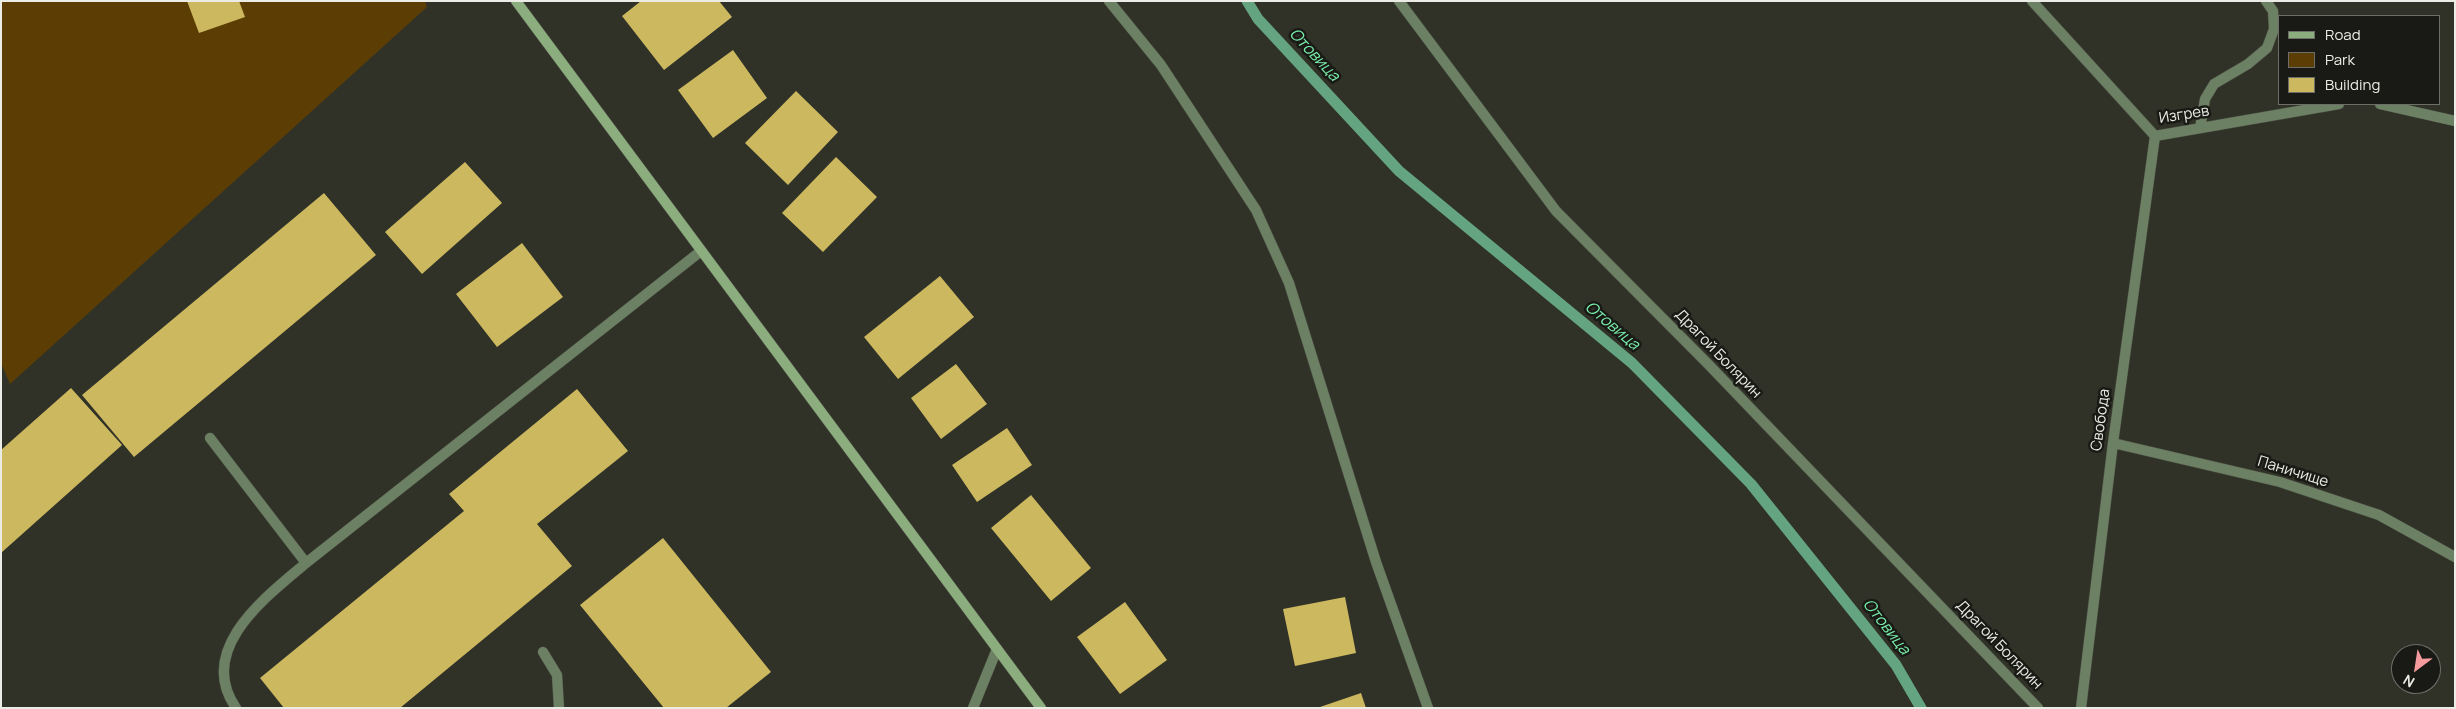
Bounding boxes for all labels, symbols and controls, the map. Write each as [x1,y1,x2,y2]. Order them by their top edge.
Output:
legend [2278,15,2441,105]
text: Road [2325,24,2361,45]
water label: Отовица [1285,25,1343,85]
text: Park [2325,49,2355,70]
text: Building [2325,74,2380,95]
street label: Изгрев [2158,102,2210,128]
water label: Отовица [1581,298,1643,354]
street label: Драгой Болярин [1671,306,1765,402]
street label: Свобода [2088,388,2114,452]
street label: Паничище [2255,453,2331,491]
water label: Отовица [1858,595,1914,659]
street label: Драгой Болярин [1952,597,2046,693]
north arrow [2391,644,2441,694]
text: N [2399,671,2418,692]

